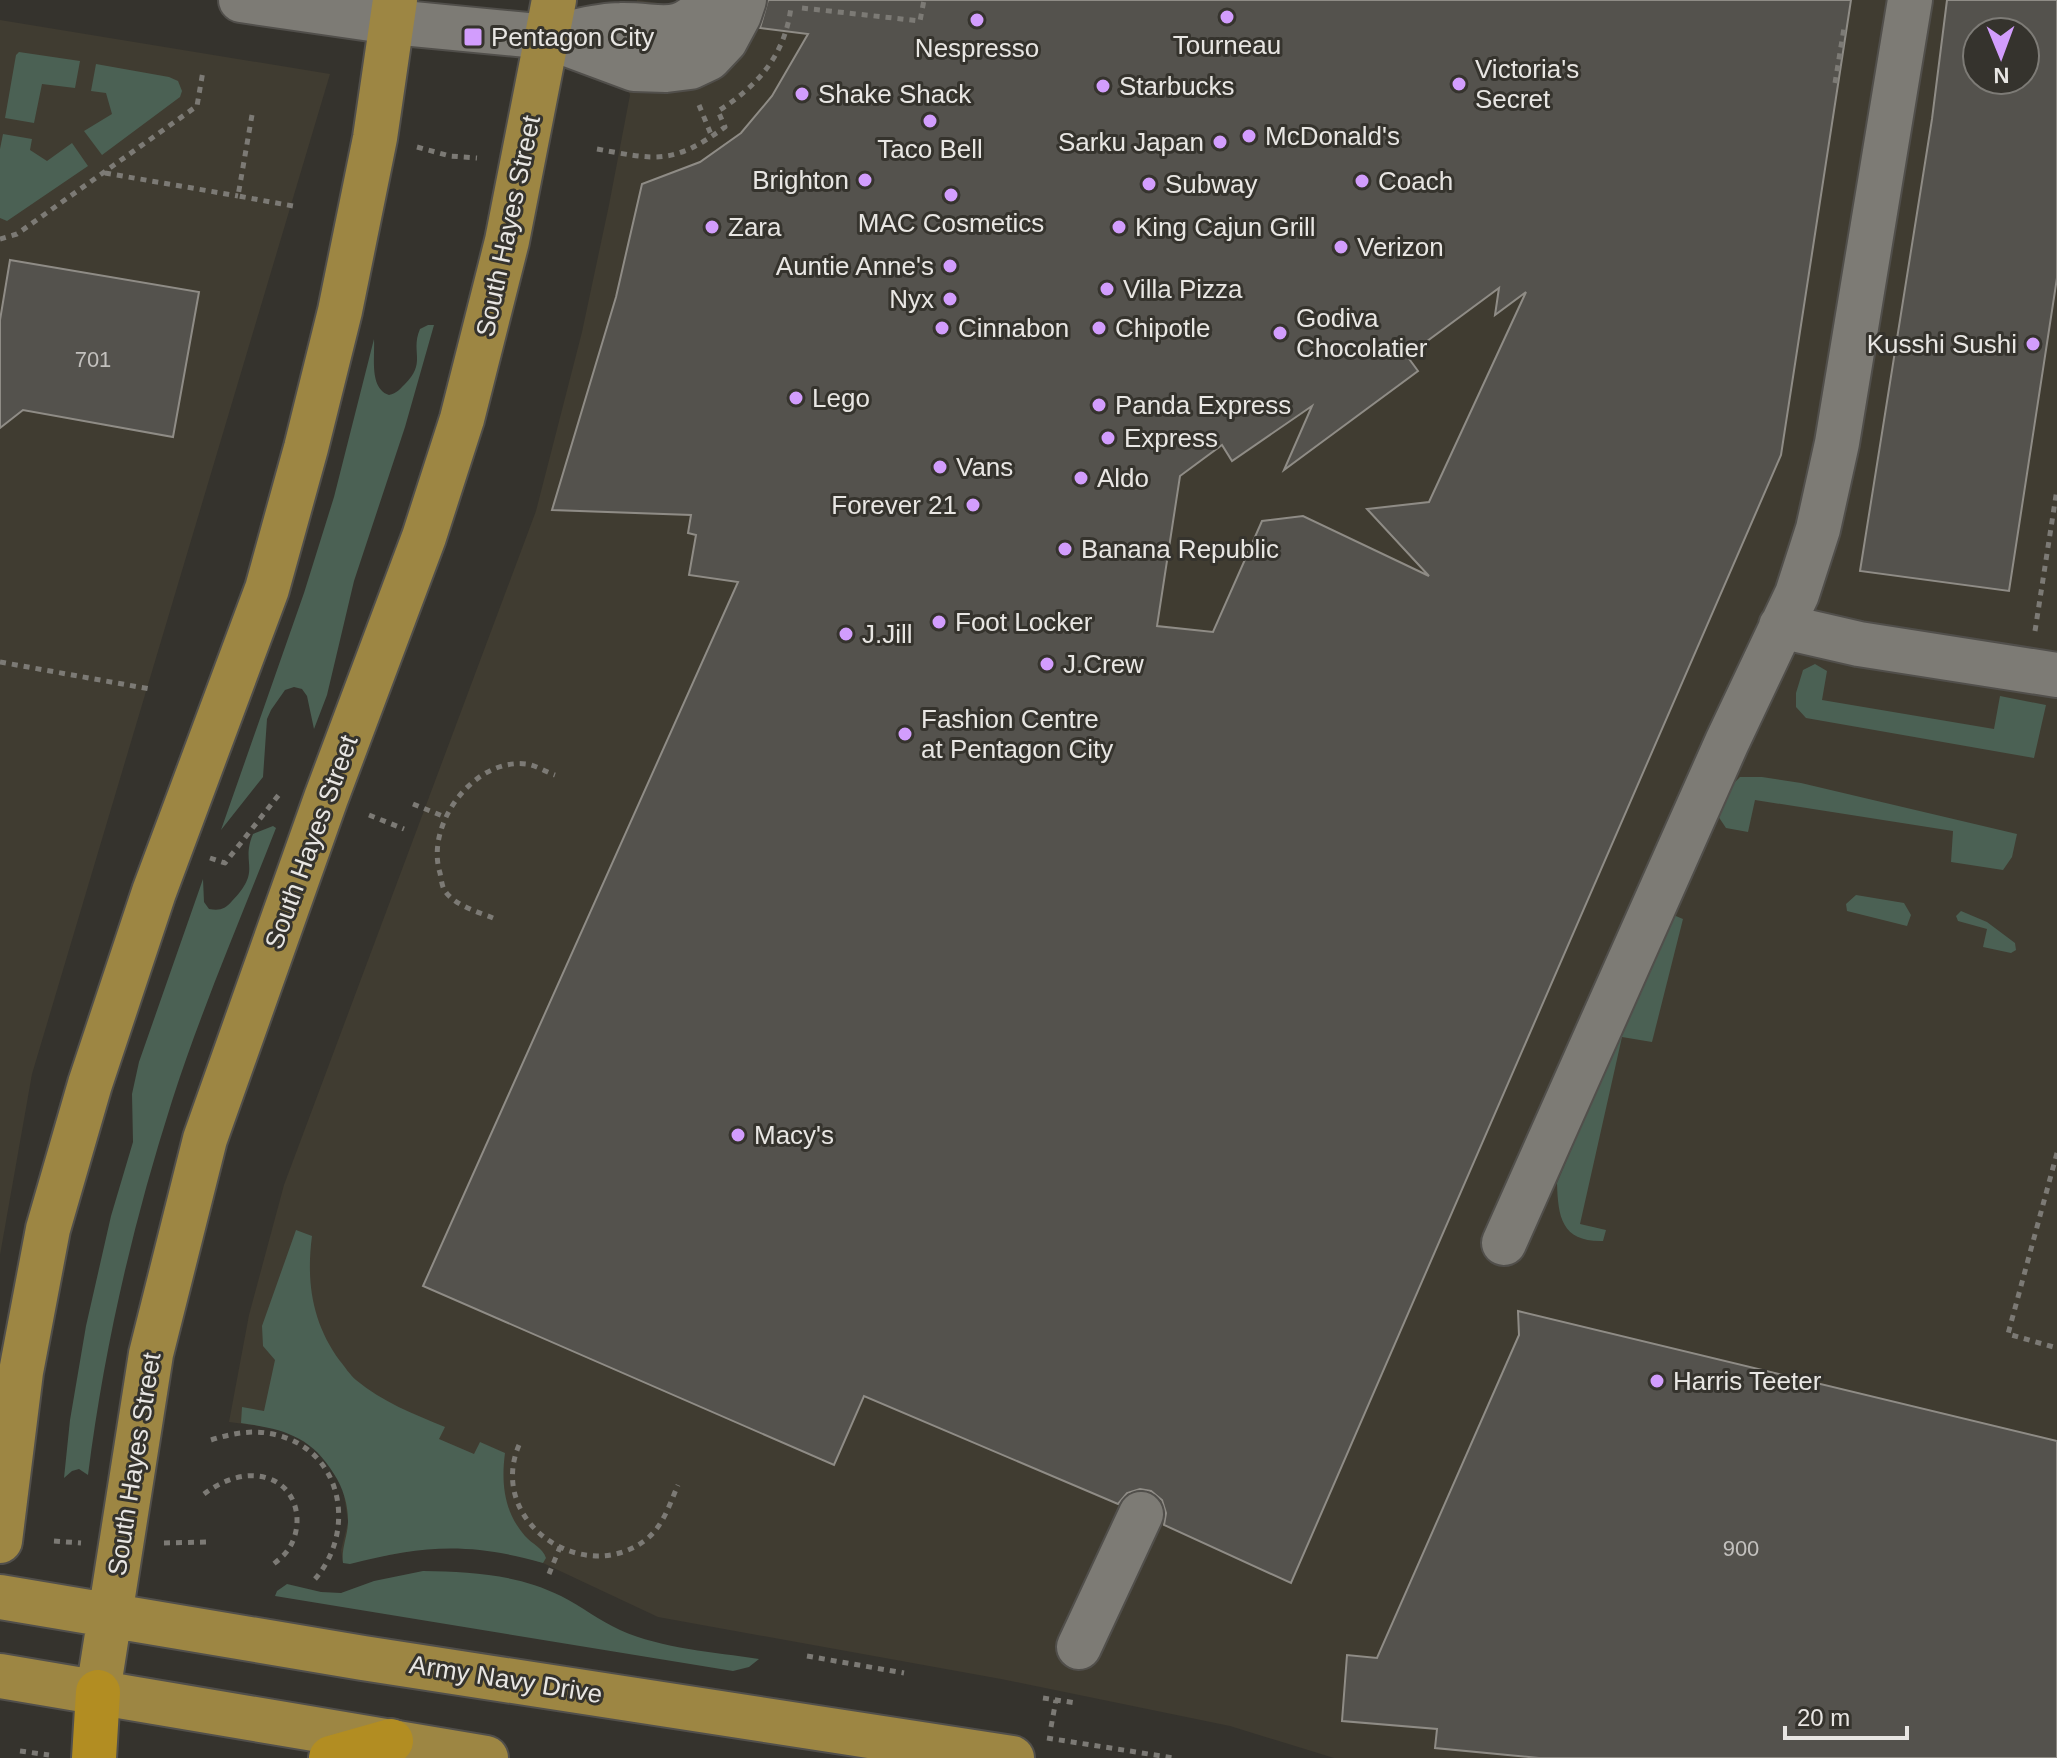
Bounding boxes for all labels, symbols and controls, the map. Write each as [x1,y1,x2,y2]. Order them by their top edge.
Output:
marker: Tourneau [1218,8,1236,26]
marker: Nespresso [968,11,986,29]
north arrow [1961,16,2041,96]
place label: Pentagon City [491,22,654,52]
marker: Pentagon City [462,26,484,48]
place label: Tourneau [1173,30,1281,60]
place label: Nespresso [915,33,1039,63]
place label: Victoria's Secret [1475,54,1579,114]
text: N [1993,63,2010,88]
place label: Starbucks [1119,71,1235,101]
marker: Victoria's Secret [1450,75,1468,93]
marker: Starbucks [1094,77,1112,95]
place label: Shake Shack [818,79,972,109]
marker: Shake Shack [793,85,811,103]
street label: South Hayes Street [470,112,546,339]
marker: Taco Bell [921,112,939,130]
place label: McDonald's [1265,121,1400,151]
place label: Sarku Japan [1058,127,1204,157]
marker: McDonald's [1240,127,1258,145]
marker: Sarku Japan [1211,133,1229,151]
place label: Taco Bell [877,134,983,164]
place label: Brighton [752,165,849,195]
place label: Coach [1378,166,1453,196]
place label: Subway [1165,169,1258,199]
marker: Brighton [856,171,874,189]
marker: Coach [1353,172,1371,190]
marker: Subway [1140,175,1158,193]
marker: MAC Cosmetics [942,186,960,204]
place label: MAC Cosmetics [858,208,1044,238]
place label: Zara [728,212,782,242]
place label: King Cajun Grill [1135,212,1316,242]
marker: Zara [703,218,721,236]
marker: King Cajun Grill [1110,218,1128,236]
place label: Verizon [1357,232,1444,262]
marker: Verizon [1332,238,1350,256]
place label: Auntie Anne's [776,251,934,281]
marker: Auntie Anne's [941,257,959,275]
place label: Villa Pizza [1123,274,1243,304]
marker: Villa Pizza [1098,280,1116,298]
place label: Nyx [889,284,934,314]
marker: Nyx [941,290,959,308]
place label: Godiva Chocolatier [1296,303,1428,363]
place label: Cinnabon [958,313,1069,343]
place label: Chipotle [1115,313,1210,343]
marker: Cinnabon [933,319,951,337]
marker: Chipotle [1090,319,1108,337]
marker: Godiva Chocolatier [1271,324,1289,342]
place label: Kusshi Sushi [1867,329,2017,359]
marker: Kusshi Sushi [2024,335,2042,353]
house number: 701 [75,347,111,372]
place label: Lego [812,383,870,413]
marker: Lego [787,389,805,407]
place label: Panda Express [1115,390,1291,420]
marker: Panda Express [1090,396,1108,414]
place label: Express [1124,423,1218,453]
marker: Express [1099,429,1117,447]
place label: Vans [956,452,1013,482]
marker: Vans [931,458,949,476]
place label: Aldo [1097,463,1149,493]
marker: Aldo [1072,469,1090,487]
place label: Forever 21 [831,490,957,520]
marker: Forever 21 [964,496,982,514]
place label: Banana Republic [1081,534,1279,564]
marker: Banana Republic [1056,540,1074,558]
place label: Foot Locker [955,607,1093,637]
marker: Foot Locker [930,613,948,631]
place label: J.Jill [862,619,913,649]
marker: J.Jill [837,625,855,643]
place label: J.Crew [1063,649,1144,679]
marker: J.Crew [1038,655,1056,673]
place label: Fashion Centre at Pentagon City [921,704,1113,764]
marker: Fashion Centre at Pentagon City [896,725,914,743]
street label: South Hayes Street [258,730,364,953]
place label: Macy's [754,1120,834,1150]
marker: Macy's [729,1126,747,1144]
street label: South Hayes Street [102,1350,167,1578]
place label: Harris Teeter [1673,1366,1822,1396]
marker: Harris Teeter [1648,1372,1666,1390]
house number: 900 [1723,1536,1759,1561]
street label: Army Navy Drive [407,1649,605,1709]
scale bar [1785,1690,1907,1740]
text: 20 m [1797,1704,1850,1731]

